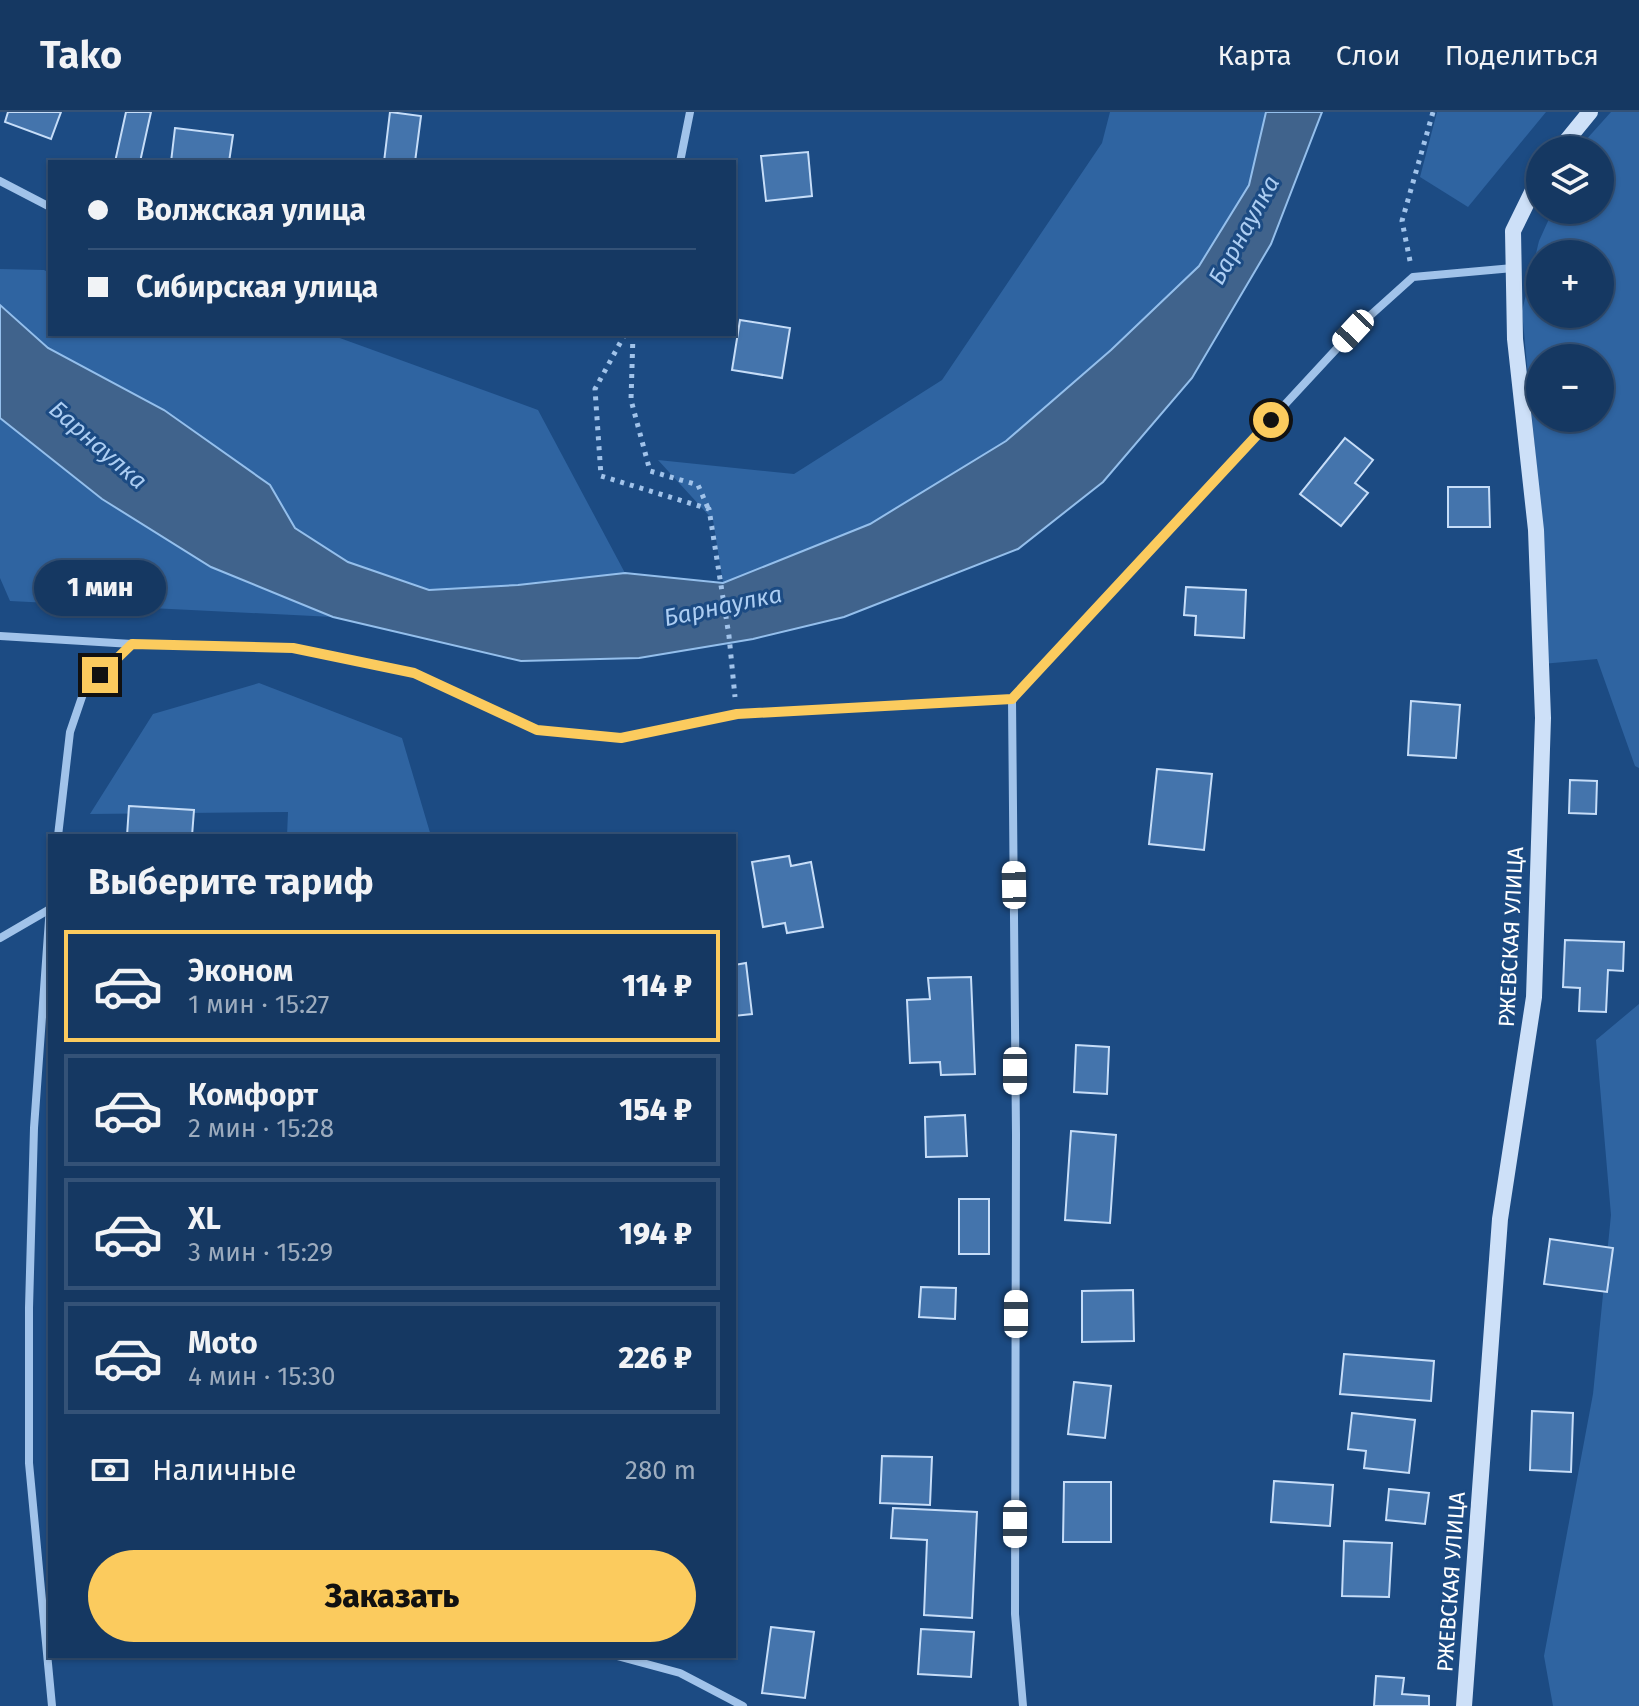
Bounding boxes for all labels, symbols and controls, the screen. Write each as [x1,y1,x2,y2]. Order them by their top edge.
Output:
text: Tako [40,32,122,78]
text: Карта [1217,39,1292,72]
text: Слои [1336,39,1401,72]
text: Поделиться [1445,39,1599,72]
map controls [1526,136,1614,432]
button: layers [1526,136,1614,224]
water label: Барнаулка [1203,171,1285,289]
text: Волжская улица [136,192,366,228]
button: + [1526,240,1614,328]
text: Сибирская улица [136,269,378,305]
car [1328,305,1378,357]
button: − [1526,344,1614,432]
water label: Барнаулка [43,395,153,495]
route start [1253,402,1289,438]
callout: 1 мин [34,559,166,615]
text: 1 мин [67,572,133,603]
water label: Барнаулка [661,580,785,632]
route end [82,657,118,693]
street label: РЖЕВСКАЯ УЛИЦА [1493,846,1529,1028]
text: Выберите тариф [88,860,374,904]
car [1002,861,1026,909]
icon: car [92,950,164,1022]
text: Эконом [188,953,293,989]
text: 114 ₽ [622,968,692,1004]
text: 1 мин · 15:27 [188,989,329,1020]
car [1003,1047,1027,1095]
icon: car [92,1074,164,1146]
text: Комфорт [188,1077,318,1113]
text: 154 ₽ [619,1092,692,1128]
text: 2 мин · 15:28 [188,1113,334,1144]
icon: car [92,1198,164,1270]
text: XL [188,1201,221,1237]
text: 194 ₽ [619,1216,692,1252]
text: 3 мин · 15:29 [188,1237,333,1268]
car [1004,1290,1028,1338]
icon: car [92,1322,164,1394]
text: Moto [188,1325,258,1361]
text: 226 ₽ [618,1340,692,1376]
text: 4 мин · 15:30 [188,1361,335,1392]
icon: cash [88,1448,132,1492]
text: Наличные [152,1452,297,1488]
text: 280 m [625,1455,696,1486]
street label: РЖЕВСКАЯ УЛИЦА [1431,1491,1471,1673]
car [1003,1500,1027,1548]
button: Заказать [88,1550,696,1642]

